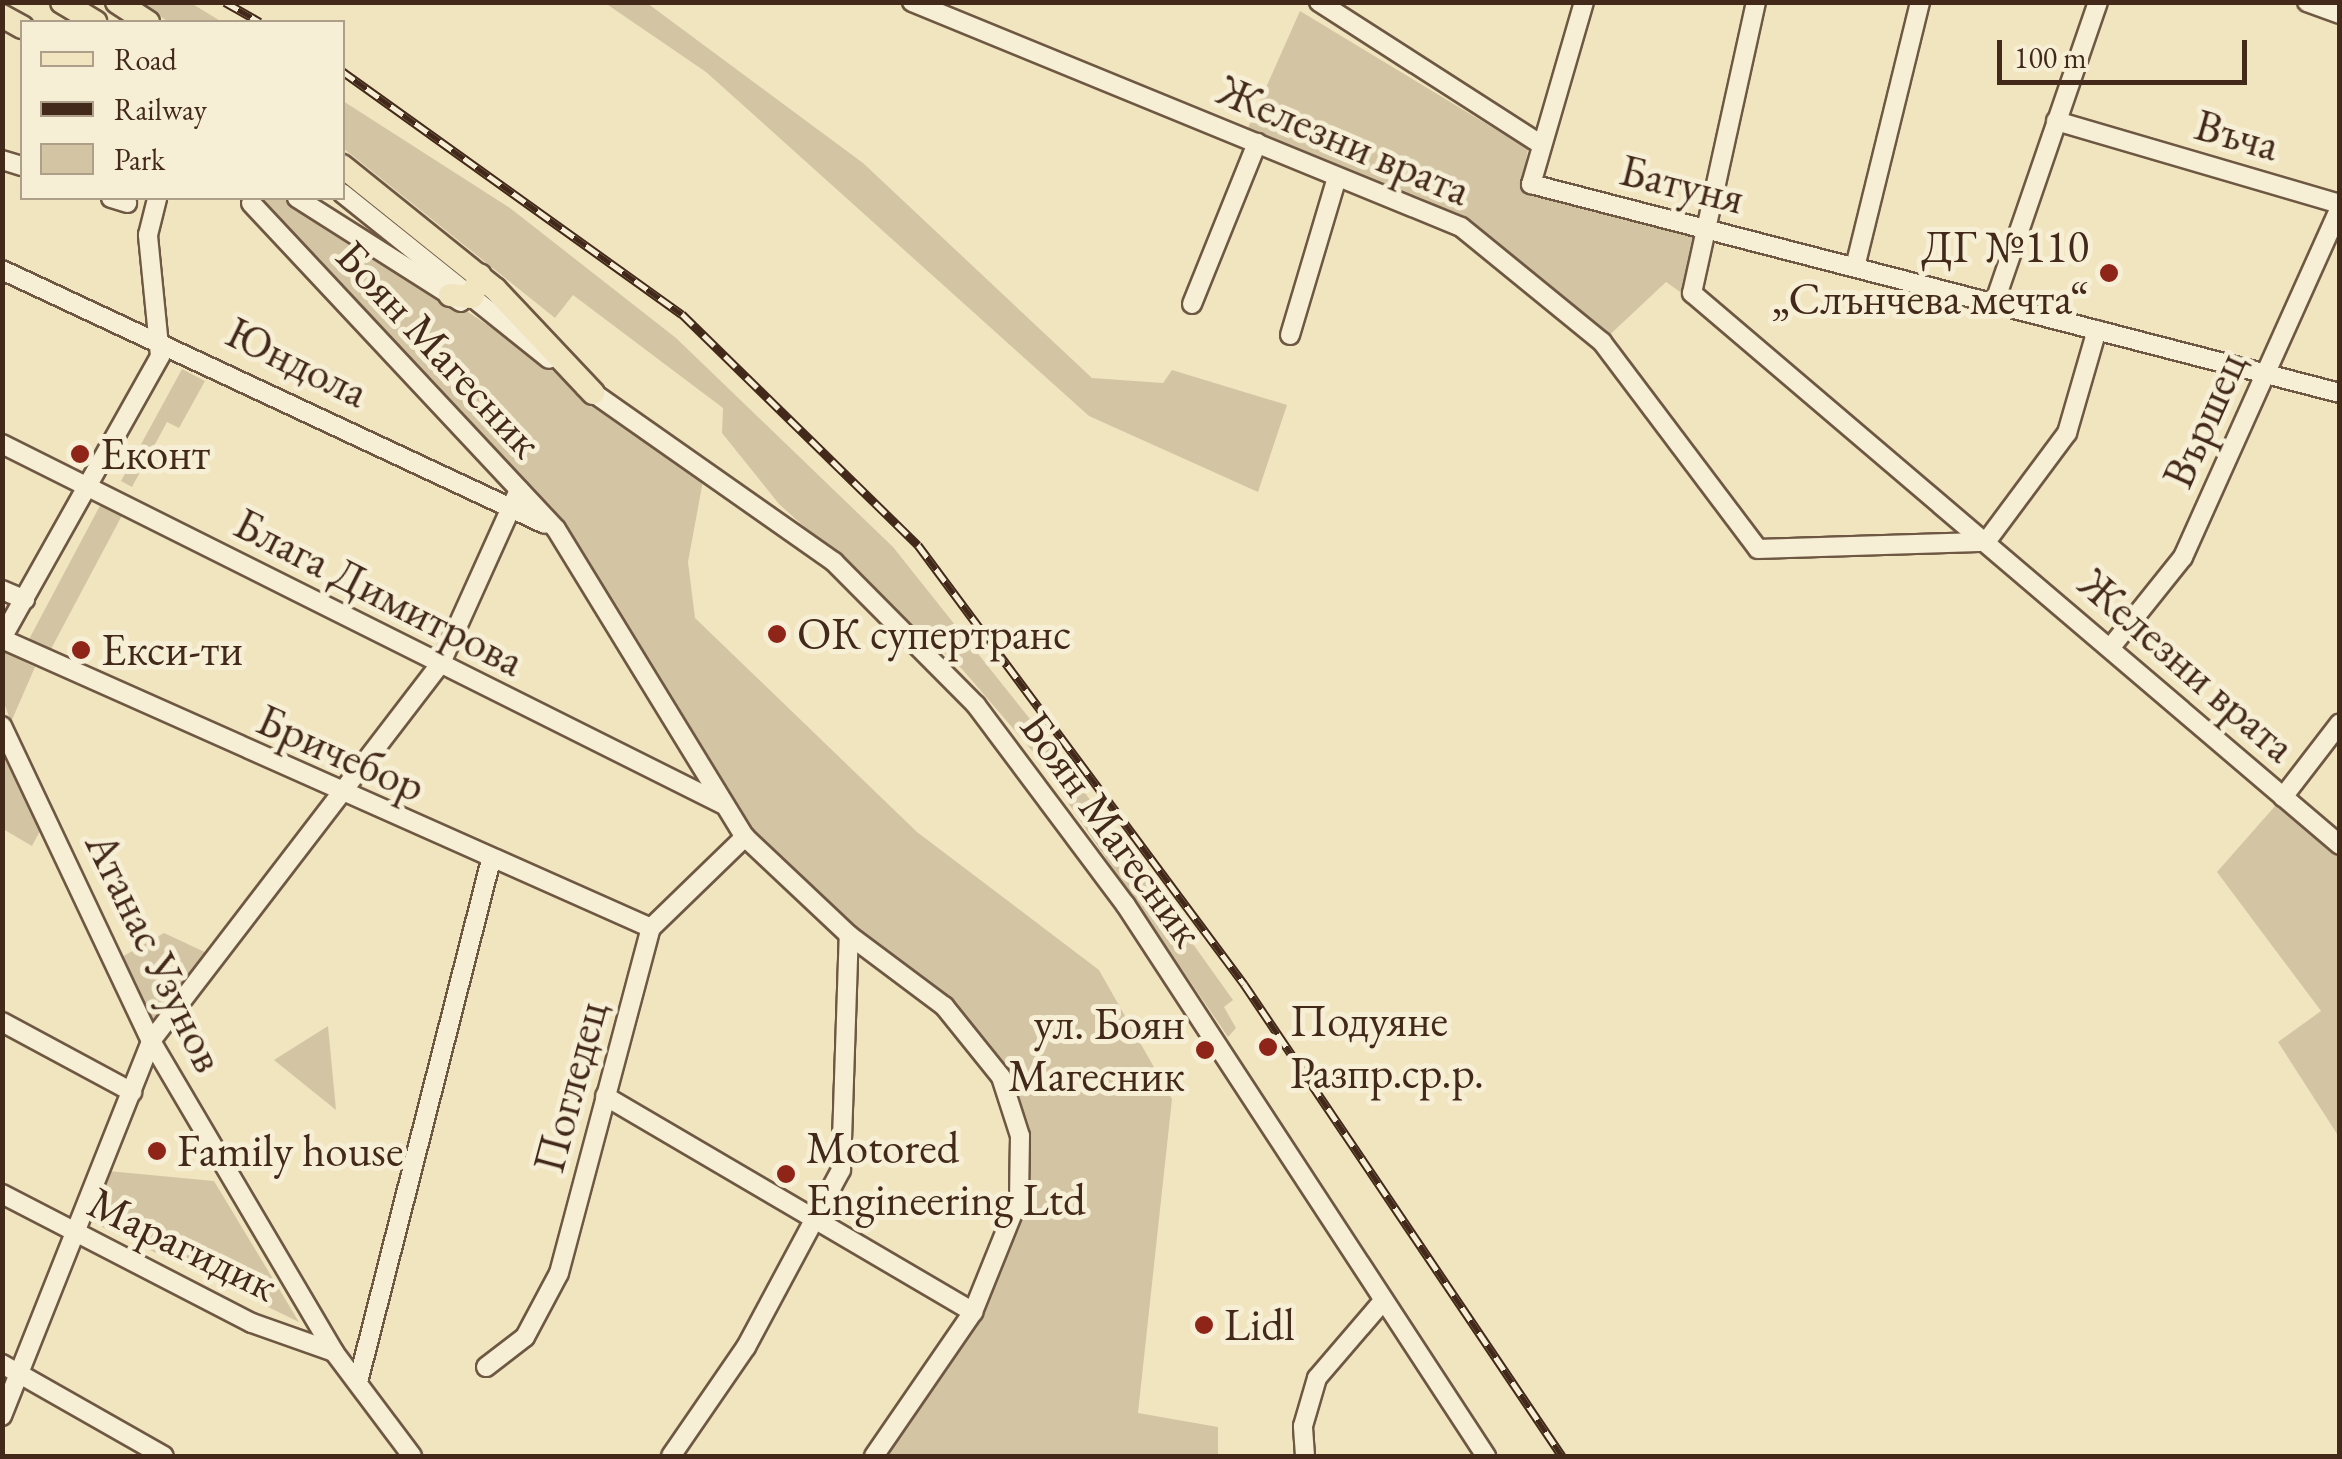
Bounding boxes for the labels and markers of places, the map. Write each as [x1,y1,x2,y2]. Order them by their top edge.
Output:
place label: ДГ №110 „Слънчева мечта“ [1771,220,2089,326]
marker: ДГ №110 „Слънчева мечта“ [2098,262,2120,284]
place label: Еконт [100,427,210,481]
marker: Еконт [69,443,91,465]
place label: ОК супертранс [797,607,1071,661]
place label: Екси-ти [101,623,243,677]
marker: ОК супертранс [766,623,788,645]
marker: Екси-ти [70,639,92,661]
place label: Подуяне Разпр.ср.р. [1290,994,1484,1100]
place label: ул. Боян Магесник [1008,997,1185,1103]
marker: Подуяне Разпр.ср.р. [1255,1034,1281,1060]
marker: ул. Боян Магесник [1194,1039,1216,1061]
place label: Motored Engineering Ltd [806,1121,1086,1227]
place label: Family house [177,1124,403,1178]
marker: Family house [146,1140,168,1162]
marker: Motored Engineering Ltd [775,1163,797,1185]
place label: Lidl [1224,1298,1295,1352]
marker: Lidl [1193,1314,1215,1336]

